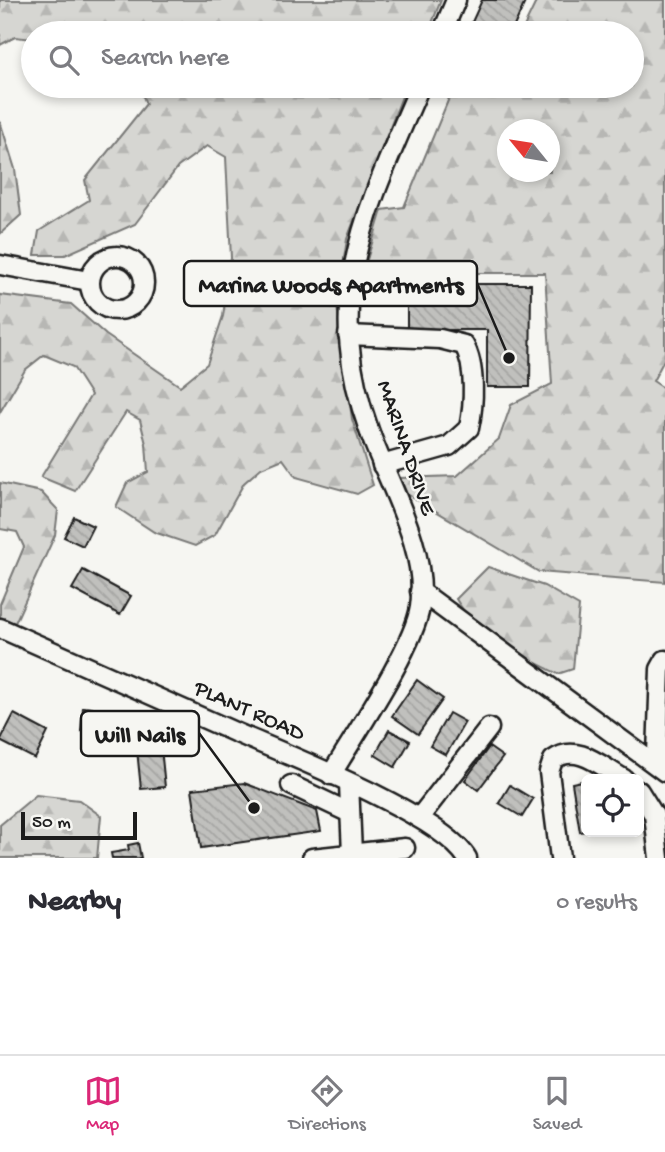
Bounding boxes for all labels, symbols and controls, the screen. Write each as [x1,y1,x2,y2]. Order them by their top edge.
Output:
search box [21,21,644,98]
icon: search [45,41,83,79]
text: Search here [101,44,229,75]
north arrow [497,119,560,182]
callout: Marina Woods Apartments [184,261,477,306]
text: Marina Woods Apartments [198,273,465,302]
street label: MARINA DRIVE [369,377,441,521]
street label: PLANT ROAD [188,675,310,749]
callout: Will Nails [81,711,199,756]
text: Will Nails [94,723,186,752]
map controls [581,774,644,837]
button: locate [581,774,644,837]
scale bar [21,809,136,841]
text: 50 m [32,812,71,835]
text: Nearby [28,886,121,921]
text: 0 results [556,890,637,917]
tab: Map [84,1072,122,1137]
tab: Directions [289,1072,366,1137]
tab: Saved [533,1072,581,1137]

